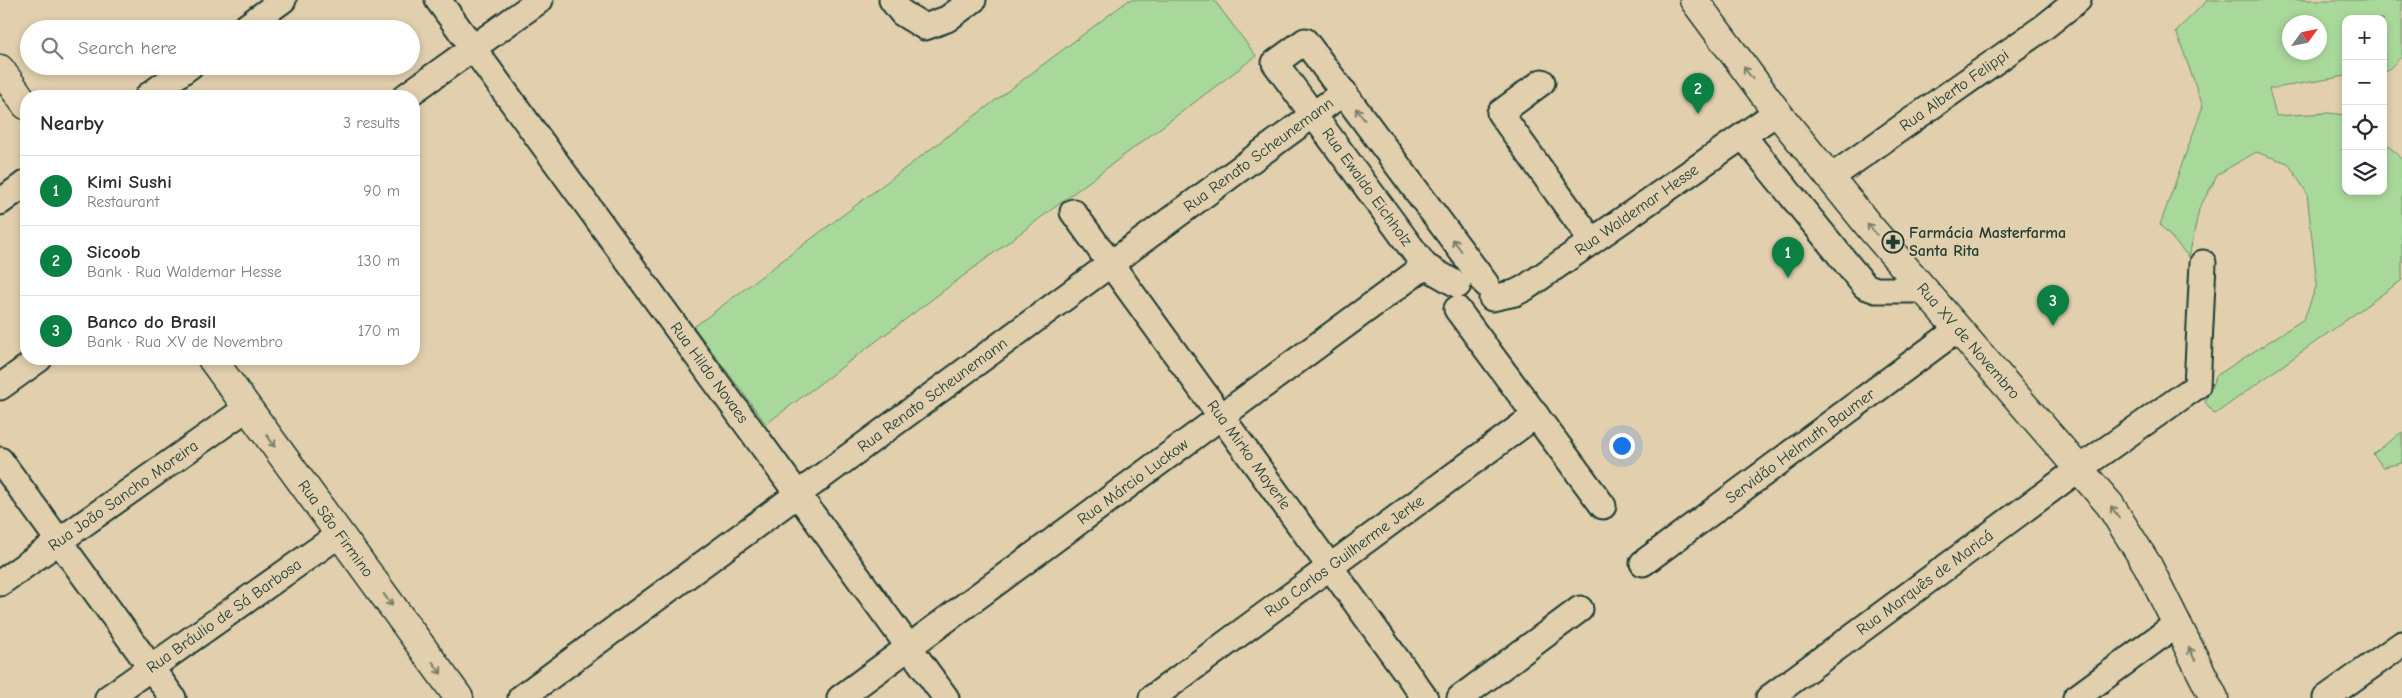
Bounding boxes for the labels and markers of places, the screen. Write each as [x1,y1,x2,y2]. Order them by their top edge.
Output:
pin: 2 [1682,73,1714,114]
place label: Farmácia Masterfarma Santa Rita [1909,224,2066,260]
pharmacy icon: Farmácia Masterfarma Santa Rita [1881,230,1905,254]
pin: 1 [1772,237,1804,278]
pin: 3 [2037,285,2069,326]

